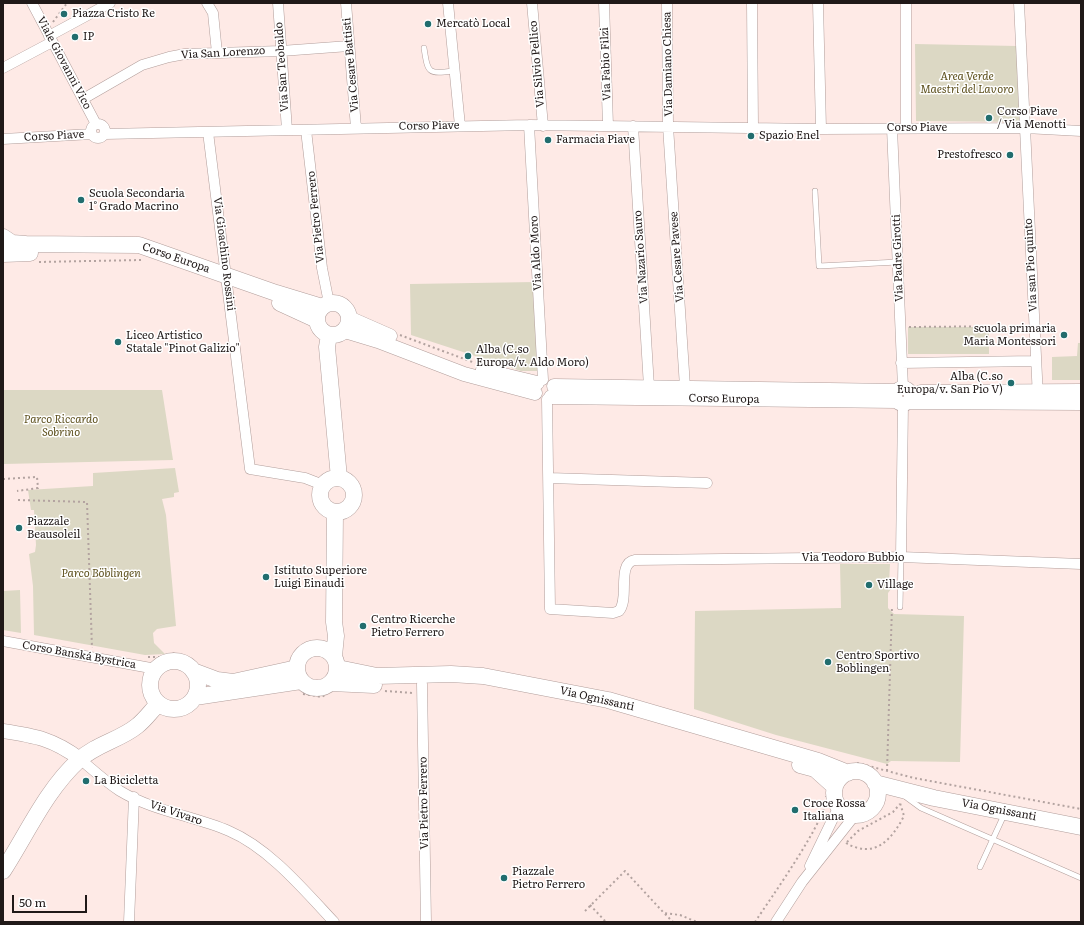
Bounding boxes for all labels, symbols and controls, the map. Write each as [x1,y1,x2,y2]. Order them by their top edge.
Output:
place label: Piazza Cristo Re [72,7,155,21]
marker: Piazza Cristo Re [59,9,69,19]
street label: Via Damiano Chiesa [660,11,676,117]
street label: Viale Giovanni Vico [34,14,94,112]
street label: Via Cesare Battisti [340,17,362,113]
place label: Mercatò Local [436,17,510,31]
marker: Mercatò Local [423,19,433,29]
street label: Via Silvio Pellico [527,20,547,108]
street label: Via San Teobaldo [272,22,292,112]
street label: Via Fabio Filzi [598,27,614,101]
place label: IP [83,30,94,44]
marker: IP [70,32,80,42]
street label: Via San Lorenzo [180,44,266,62]
park label: Area Verde Maestri del Lavoro [920,70,1014,96]
place label: Corso Piave / Via Menotti [997,105,1066,131]
marker: Corso Piave / Via Menotti [984,113,994,123]
street label: Corso Piave [399,119,459,133]
street label: Corso Piave [887,121,947,135]
street label: Corso Piave [23,128,85,144]
place label: Spazio Enel [759,129,819,143]
marker: Spazio Enel [746,131,756,141]
place label: Farmacia Piave [556,133,635,147]
marker: Farmacia Piave [543,135,553,145]
place label: Prestofresco [937,148,1002,162]
marker: Prestofresco [1005,150,1015,160]
street label: Via Pietro Ferrero [305,170,327,264]
place label: Scuola Secondaria 1° Grado Macrino [89,187,185,213]
marker: Scuola Secondaria 1° Grado Macrino [76,195,86,205]
street label: Via Gioachino Rossini [210,196,238,312]
street label: Via Nazario Sauro [631,210,651,304]
street label: Via Cesare Pavese [667,211,687,303]
street label: Via Padre Girotti [890,214,906,302]
street label: Via Aldo Moro [527,215,545,291]
street label: Via san Pio quinto [1022,218,1040,312]
street label: Corso Europa [140,240,212,276]
place label: scuola primaria Maria Montessori [963,322,1056,348]
place label: Liceo Artistico Statale "Pinot Galizio" [126,329,240,355]
marker: scuola primaria Maria Montessori [1059,330,1069,340]
marker: Liceo Artistico Statale "Pinot Galizio" [113,337,123,347]
place label: Alba (C.so Europa/v. Aldo Moro) [476,343,589,369]
marker: Alba (C.so Europa/v. Aldo Moro) [463,351,473,361]
place label: Alba (C.so Europa/v. San Pio V) [897,370,1003,396]
marker: Alba (C.so Europa/v. San Pio V) [1006,378,1016,388]
street label: Corso Europa [688,392,760,406]
park label: Parco Riccardo Sobrino [24,413,98,439]
place label: Piazzale Beausoleil [27,515,80,541]
marker: Piazzale Beausoleil [14,523,24,533]
street label: Via Teodoro Bubbio [801,551,905,565]
place label: Istituto Superiore Luigi Einaudi [274,564,367,590]
park label: Parco Böblingen [61,567,141,581]
marker: Istituto Superiore Luigi Einaudi [261,572,271,582]
place label: Village [877,578,914,592]
marker: Village [864,580,874,590]
place label: Centro Ricerche Pietro Ferrero [371,613,455,639]
marker: Centro Ricerche Pietro Ferrero [358,621,368,631]
street label: Corso Banská Bystrica [21,638,137,672]
place label: Centro Sportivo Boblingen [836,649,920,675]
marker: Centro Sportivo Boblingen [823,657,833,667]
street label: Via Ognissanti [558,684,636,714]
street label: Via Pietro Ferrero [417,756,431,850]
place label: La Bicicletta [94,774,158,788]
marker: La Bicicletta [81,776,91,786]
street label: Via Ognissanti [960,796,1038,824]
place label: Croce Rossa Italiana [803,797,865,823]
street label: Via Vivaro [148,798,204,828]
marker: Croce Rossa Italiana [790,805,800,815]
place label: Piazzale Pietro Ferrero [512,865,585,891]
marker: Piazzale Pietro Ferrero [499,873,509,883]
scale bar [14,887,89,913]
text: 50 m [19,893,46,911]

